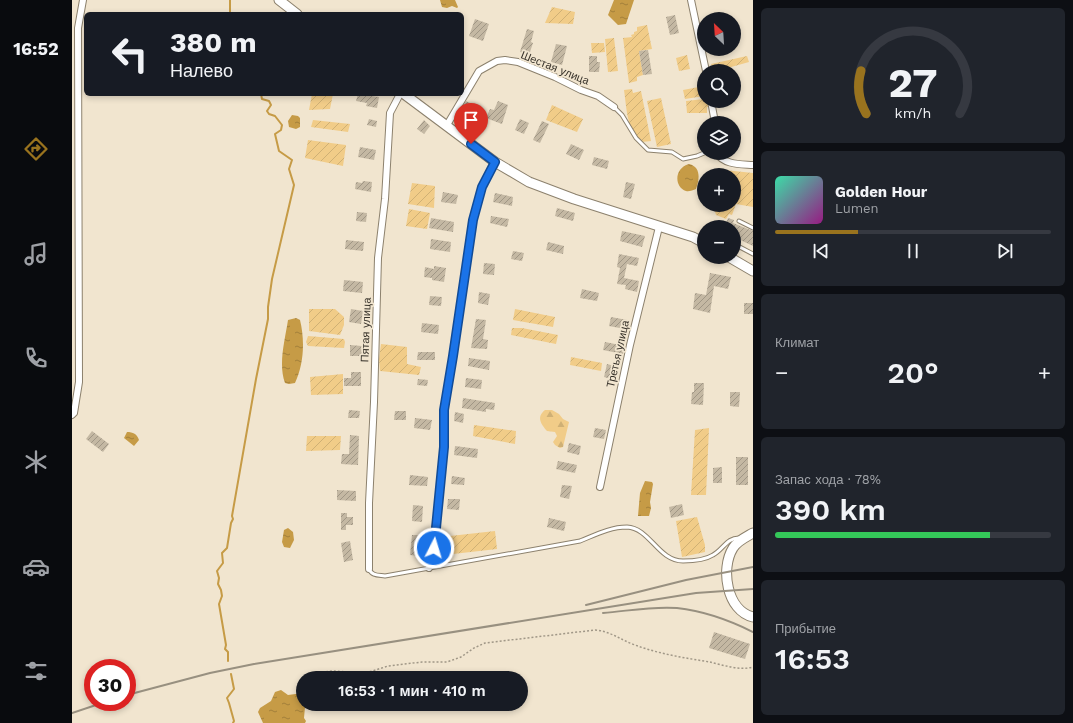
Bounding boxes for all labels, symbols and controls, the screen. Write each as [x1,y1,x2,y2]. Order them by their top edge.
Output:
north arrow [697,12,741,56]
map controls [697,12,741,264]
text: 380 m [170,26,257,59]
icon: left [104,28,156,80]
text: 16:52 [13,38,59,59]
street label: Шестая улица [519,48,592,88]
text: 27 [888,57,938,106]
text: Налево [170,60,233,81]
button: search [697,64,741,108]
pin [454,103,488,144]
text: km/h [895,104,931,120]
icon: arrive [460,109,482,131]
button: layers [697,116,741,160]
icon: directions [22,135,50,163]
button: + [697,168,741,212]
text: Golden Hour [835,183,927,201]
text: Lumen [835,201,879,216]
button: − [697,220,741,264]
icon: music [22,240,50,268]
icon: previous [810,240,832,262]
icon: pause [902,240,924,262]
icon: next [994,240,1016,262]
street label: Пятая улица [358,296,374,363]
street label: Третья улица [604,318,632,389]
text: Климат [775,335,819,350]
icon: phone [22,344,50,372]
text: 20° [887,355,939,390]
text: − [775,360,788,385]
text: + [1038,360,1051,385]
icon: climate [22,448,50,476]
text: Запас хода · 78% [775,472,881,487]
text: 390 km [775,492,886,527]
position arrow [413,527,455,569]
icon: car [22,553,50,581]
text: Прибытие [775,621,836,636]
text: 16:53 [775,641,850,676]
icon: filters [22,657,50,685]
speed limit sign: 30 [84,659,136,711]
text: 16:53 · 1 мин · 410 m [338,682,486,700]

